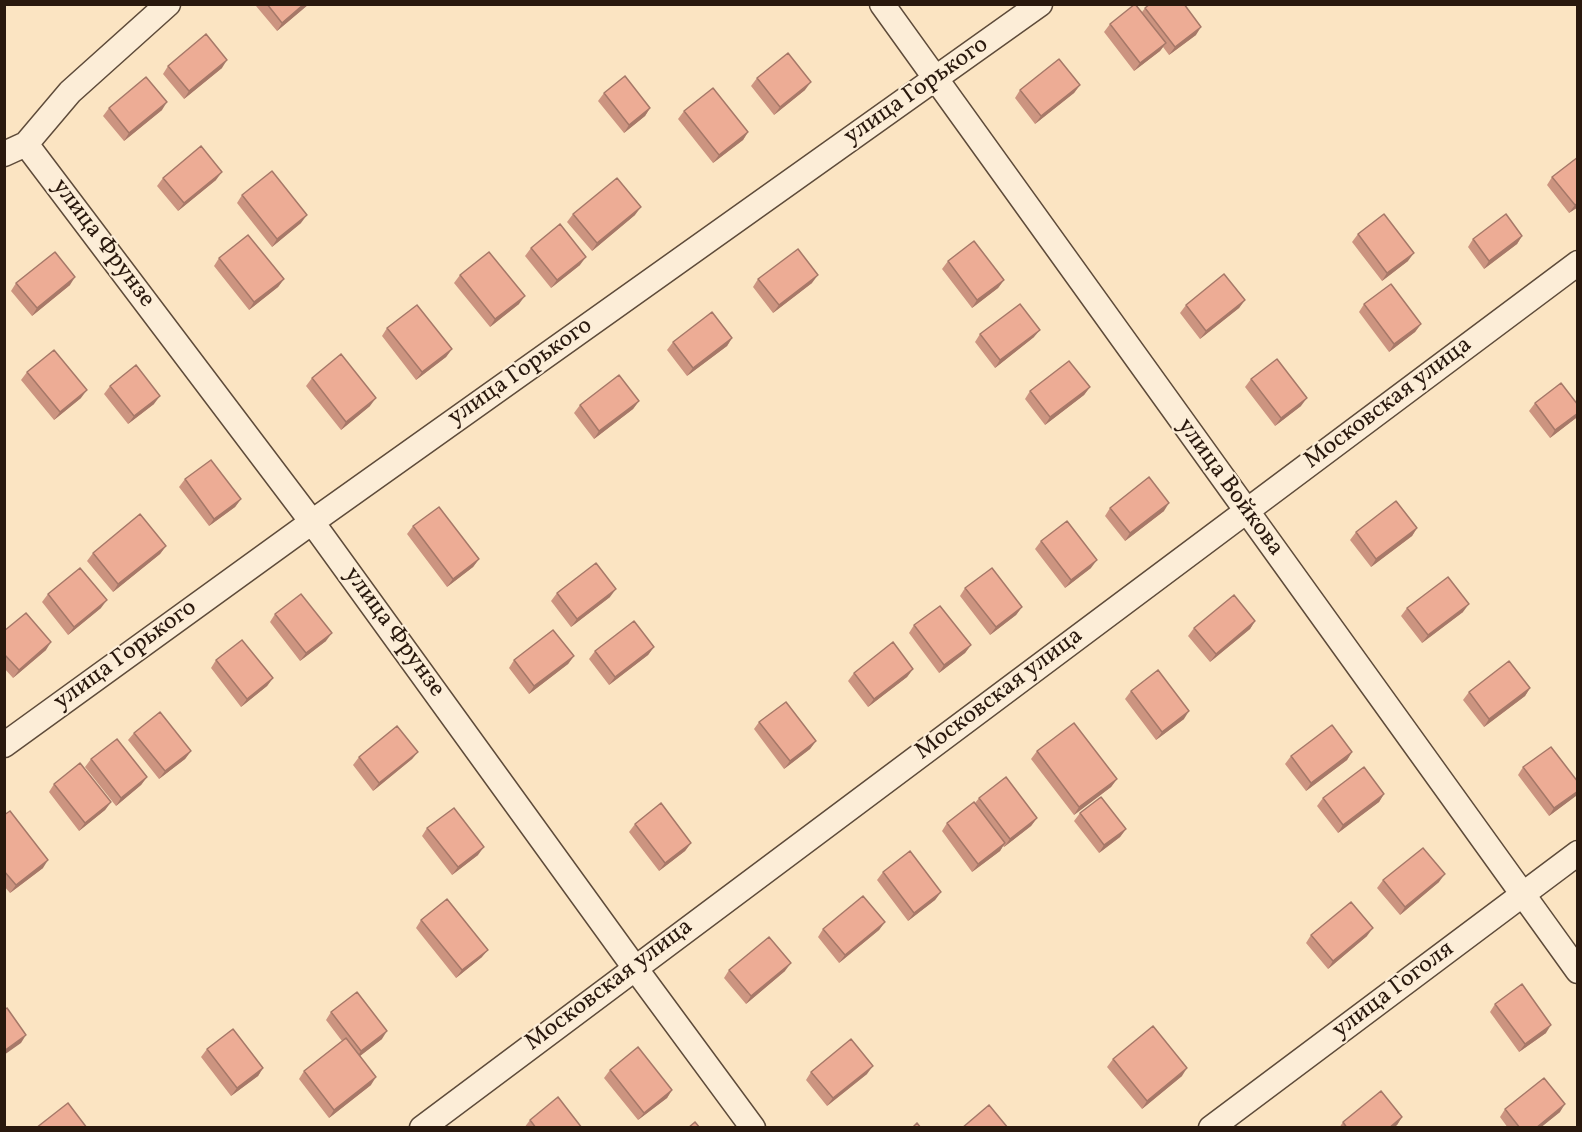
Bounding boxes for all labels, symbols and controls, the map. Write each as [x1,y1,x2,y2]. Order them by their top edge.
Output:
street label: улица Горького [839,32,995,152]
street label: улица Фрунзе [44,174,160,314]
street label: улица Горького [443,313,599,433]
street label: Московская улица [1300,332,1478,476]
street label: улица Войкова [1169,413,1289,563]
street label: улица Фрунзе [336,562,450,704]
street label: улица Горького [49,594,203,718]
street label: Московская улица [911,623,1089,767]
street label: Московская улица [521,914,699,1058]
street label: улица Гоголя [1328,936,1460,1046]

